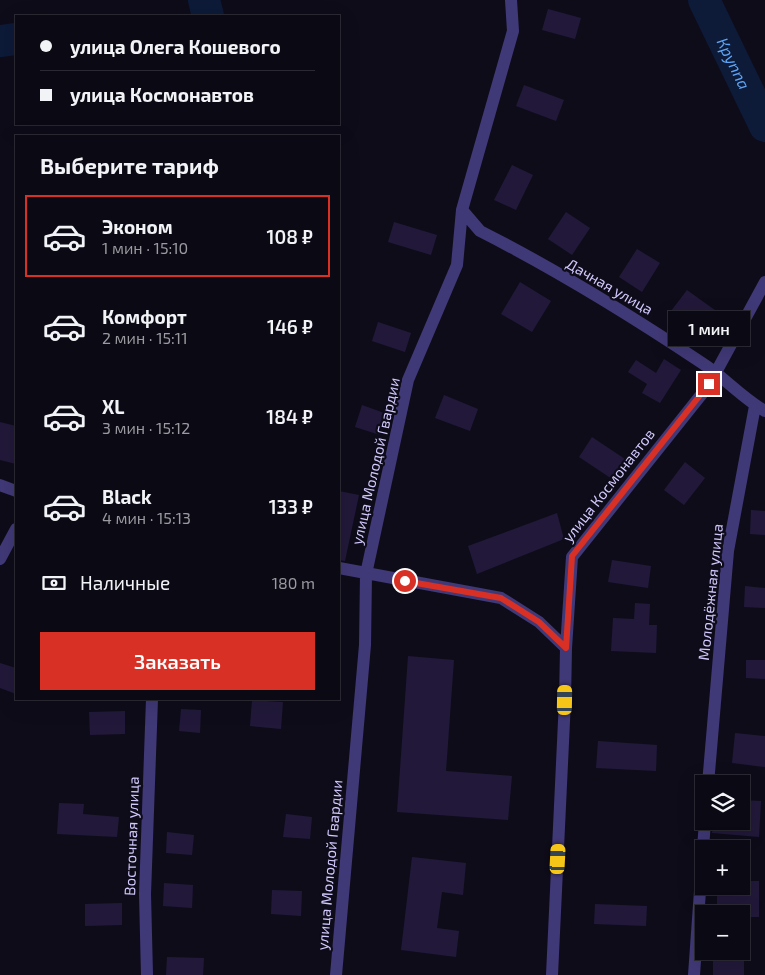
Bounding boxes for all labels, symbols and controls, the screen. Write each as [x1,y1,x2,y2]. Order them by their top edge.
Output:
water label: Круппа [714,34,755,92]
text: улица Олега Кошевого [70,35,281,58]
text: улица Космонавтов [70,83,254,106]
text: Выберите тариф [40,152,219,178]
icon: car [42,214,87,259]
text: Эконом [102,215,173,238]
text: 108 ₽ [267,225,313,248]
text: 1 мин · 15:10 [102,238,188,257]
street label: Дачная улица [563,254,657,319]
icon: car [42,304,87,349]
text: Комфорт [102,305,187,328]
callout: 1 мин [668,312,750,346]
text: 146 ₽ [267,315,313,338]
text: 1 мин [688,319,730,338]
text: 2 мин · 15:11 [102,328,188,347]
route end [698,373,720,395]
street label: улица Молодой Гвардии [347,376,404,547]
icon: car [42,394,87,439]
text: XL [102,395,124,418]
text: 184 ₽ [266,405,313,428]
text: 3 мин · 15:12 [102,418,190,437]
street label: улица Космонавтов [558,425,659,546]
icon: car [42,484,87,529]
text: Black [102,485,152,508]
text: 133 ₽ [269,495,313,518]
text: 4 мин · 15:13 [102,508,191,527]
street label: Молодёжная улица [694,523,727,661]
icon: cash [40,569,68,597]
route start [394,570,416,592]
text: Наличные [80,571,170,594]
text: 180 m [272,573,315,592]
button: Заказать [40,632,315,690]
car [557,685,572,715]
map controls [695,775,750,960]
button: layers [695,775,750,830]
street label: Восточная улица [120,776,143,896]
street label: улица Молодой Гвардии [313,779,346,951]
button: + [695,840,750,895]
car [549,844,566,874]
button: − [695,905,750,960]

